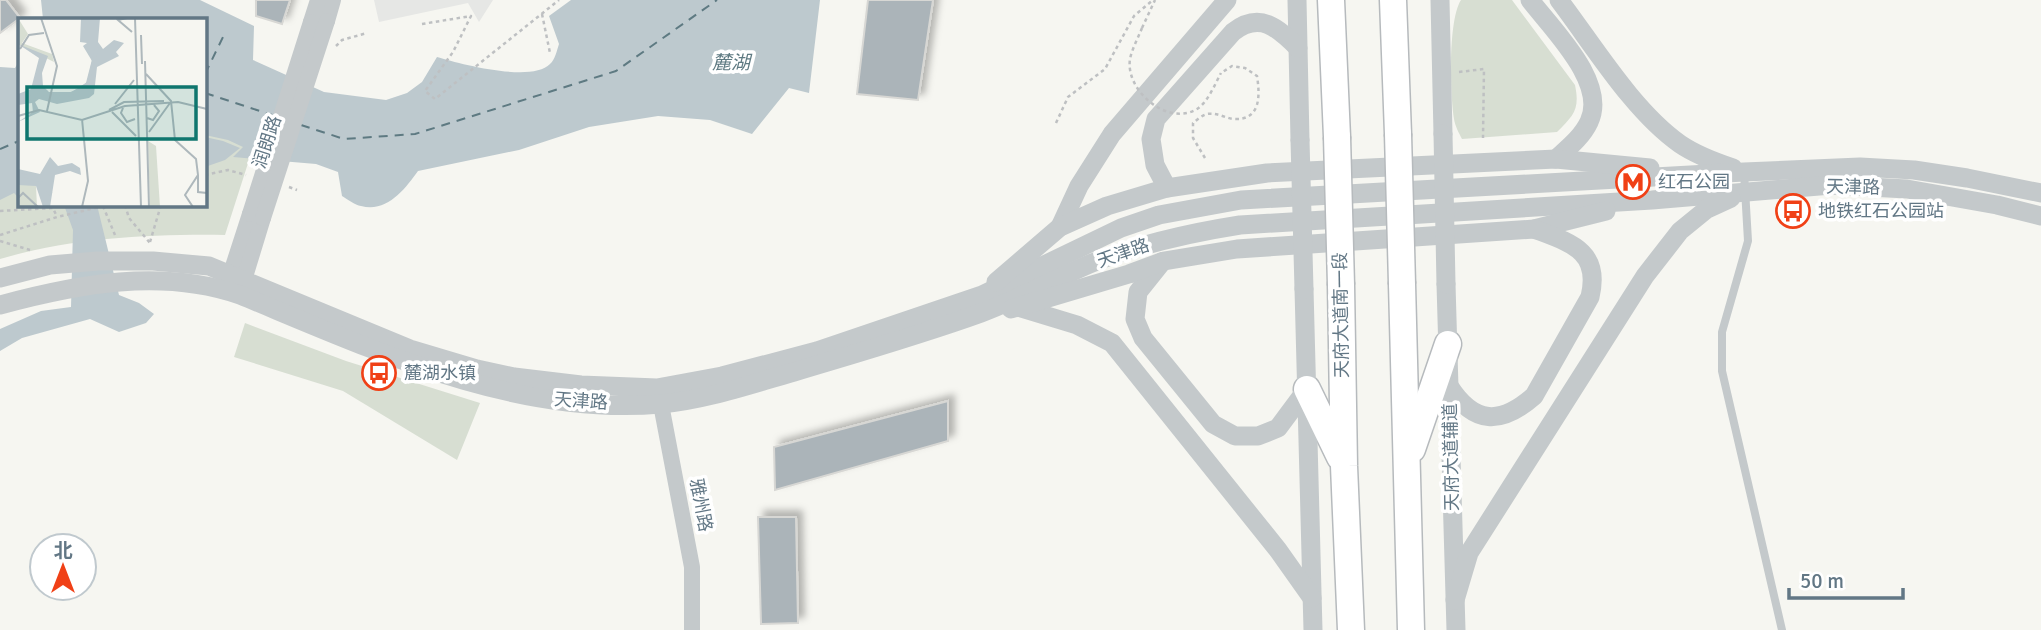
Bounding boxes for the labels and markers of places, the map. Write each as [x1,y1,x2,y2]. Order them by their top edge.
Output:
metro station icon: 红石公园 [1614,163,1652,201]
place label: 红石公园 [1658,171,1730,193]
bus stop icon: 地铁红石公园站 [1774,192,1812,230]
place label: 地铁红石公园站 [1818,200,1944,222]
bus stop icon: 麓湖水镇 [360,354,398,392]
place label: 麓湖水镇 [404,362,476,384]

